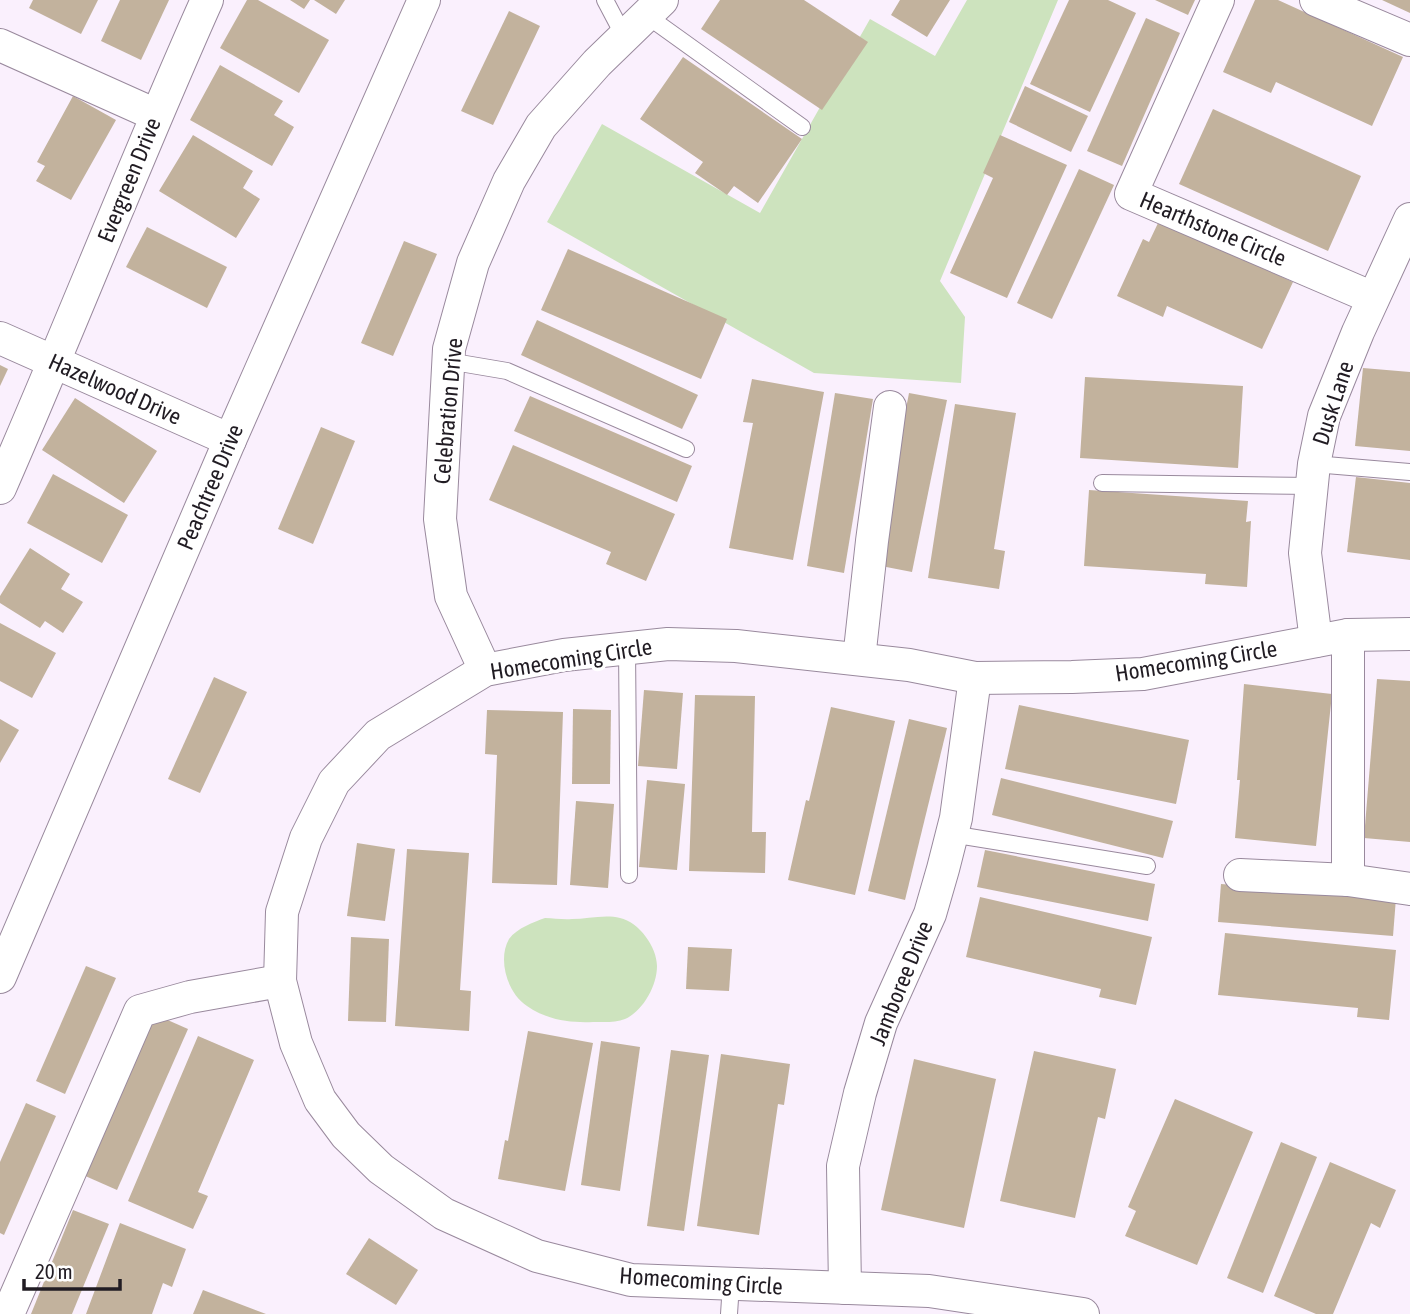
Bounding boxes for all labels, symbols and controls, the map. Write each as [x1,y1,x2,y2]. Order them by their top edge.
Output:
street label: Evergreen Drive [92,114,166,246]
street label: Hearthstone Circle [1136,187,1290,271]
street label: Celebration Drive [429,337,467,485]
street label: Hazelwood Drive [45,348,185,430]
street label: Dusk Lane [1307,358,1359,448]
street label: Peachtree Drive [172,420,248,554]
street label: Homecoming Circle [488,633,654,685]
street label: Homecoming Circle [1113,635,1279,687]
street label: Jamboree Drive [864,917,938,1049]
scale bar [24,1248,121,1292]
text: 20 m [35,1259,73,1283]
street label: Homecoming Circle [618,1262,784,1300]

